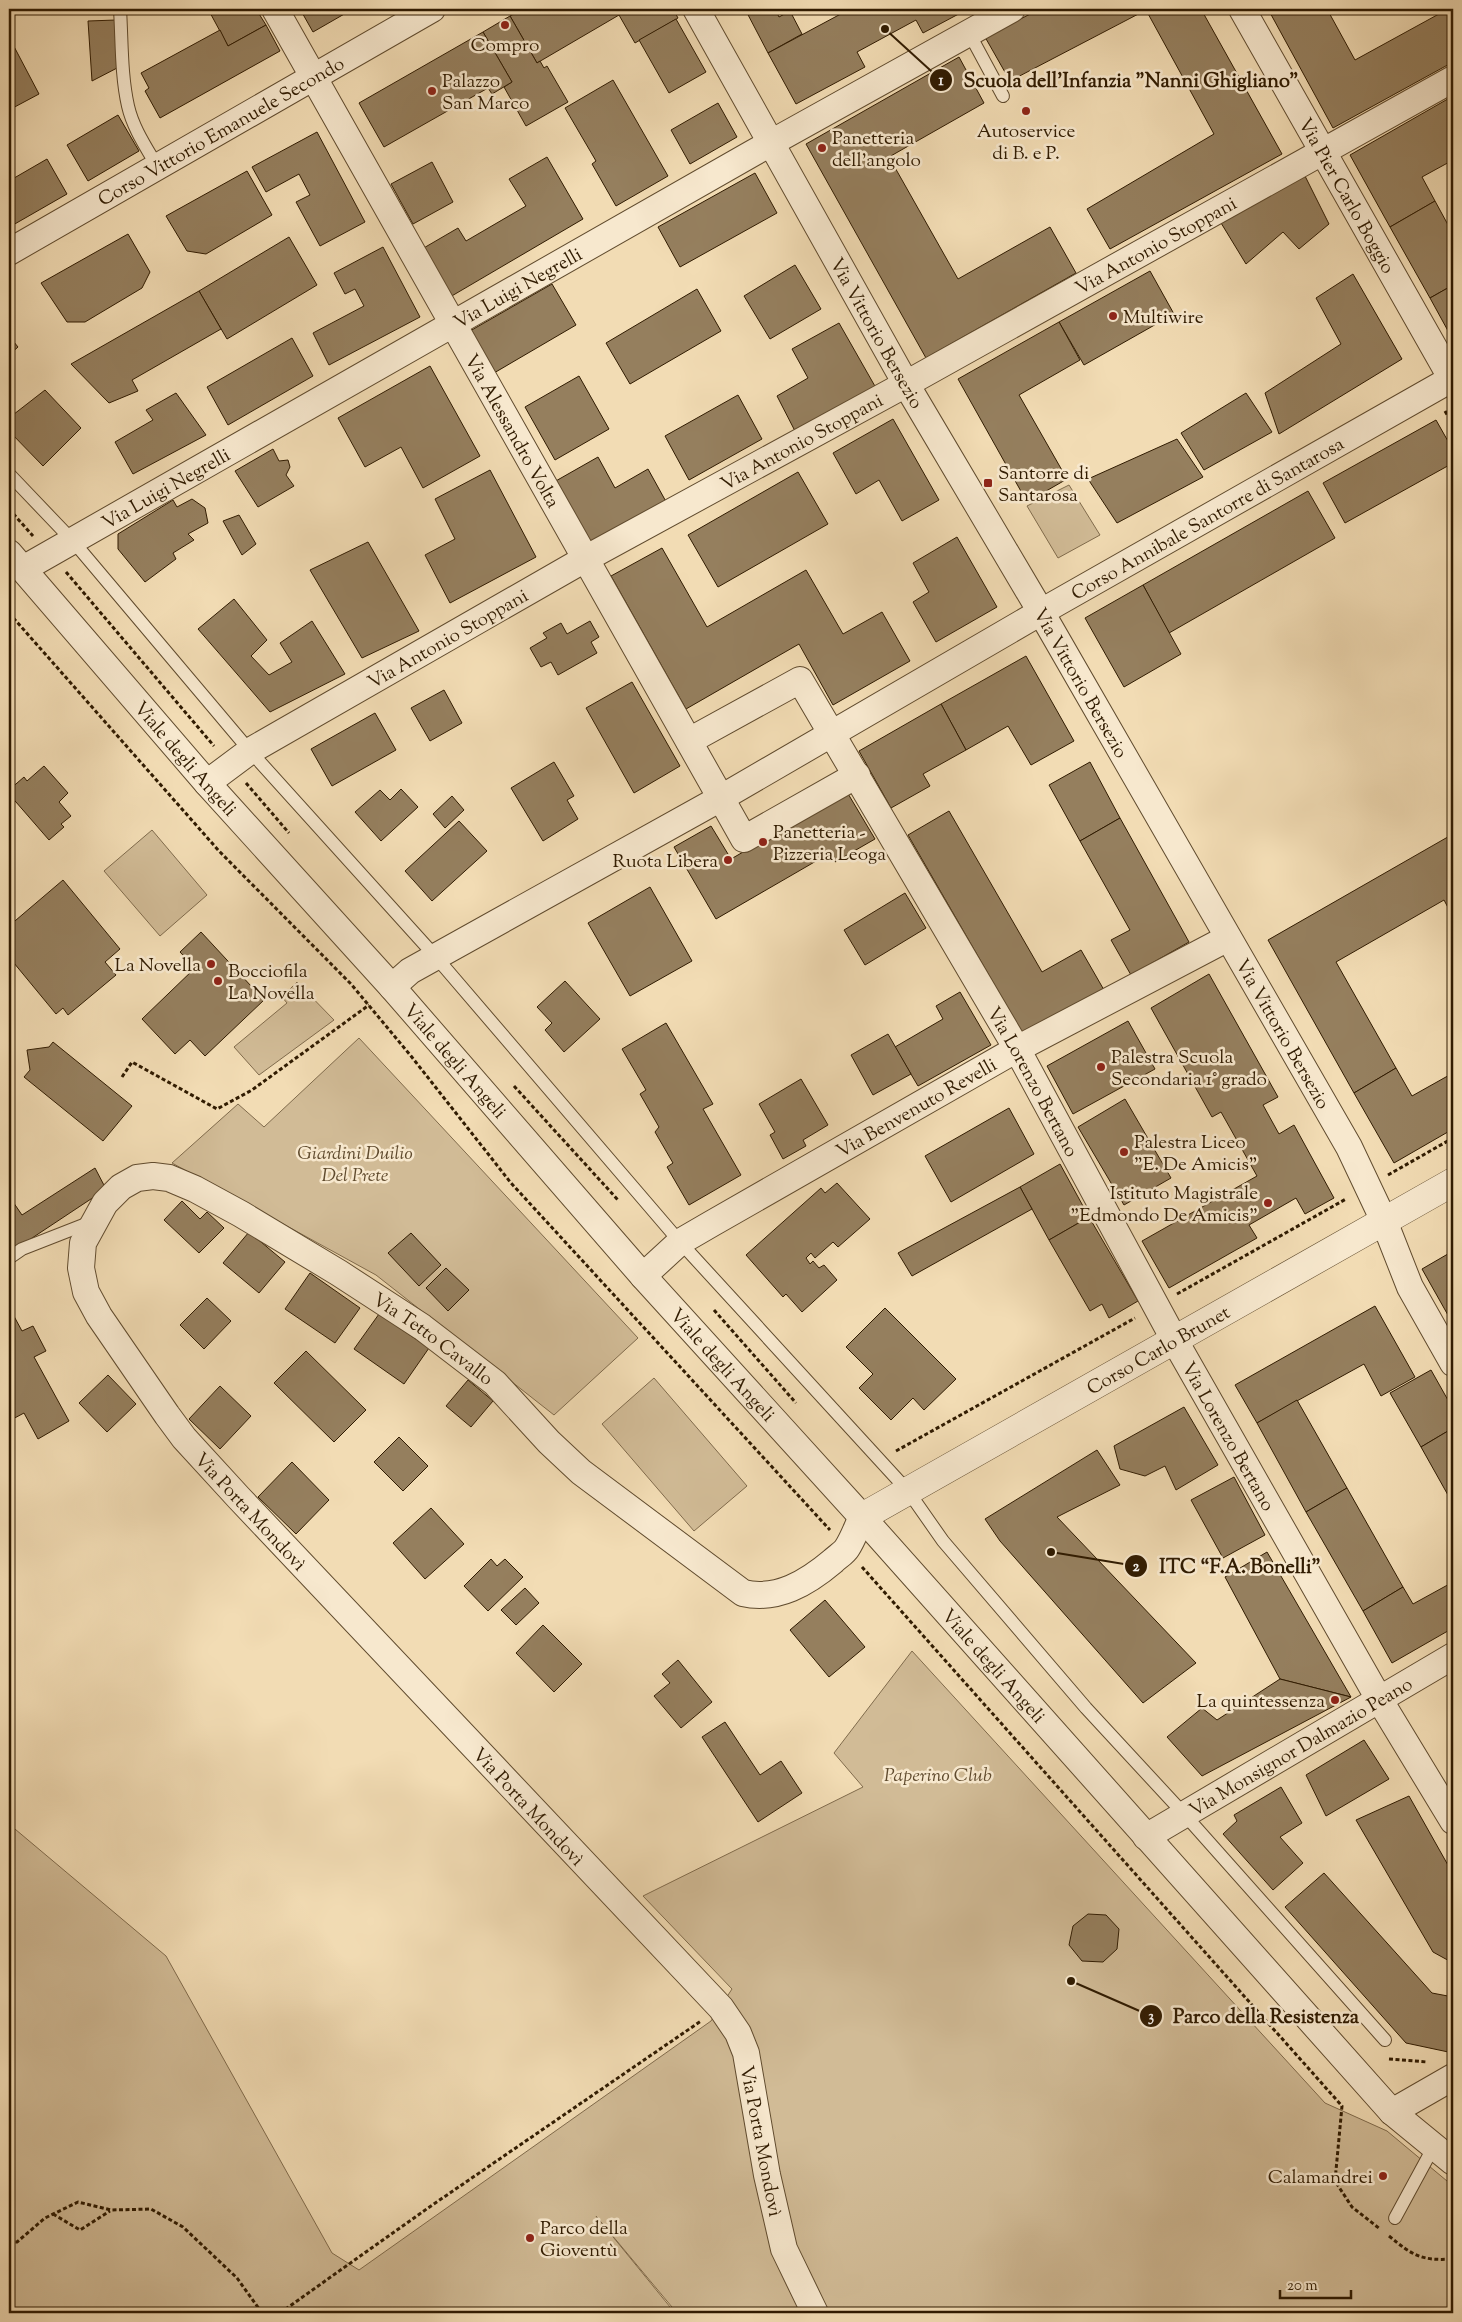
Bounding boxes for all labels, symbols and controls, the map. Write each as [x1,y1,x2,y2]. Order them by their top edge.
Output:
marker: Compro [499,19,511,31]
place label: Compro [471,33,539,60]
street label: Corso Vittorio Emanuele Secondo [94,51,350,214]
callout: Scuola dell'Infanzia "Nanni Ghigliano" [929,62,1308,97]
text: Scuola dell'Infanzia "Nanni Ghigliano" [964,68,1298,97]
place label: Palazzo San Marco [442,69,529,118]
text: 1 [938,71,944,92]
marker: Palazzo San Marco [426,85,438,97]
marker: Autoservice di B. e P. [1020,105,1032,117]
street label: Via Pier Carlo Boggio [1290,114,1400,279]
place label: Autoservice di B. e P. [977,119,1076,168]
place label: Panetteria dell'angolo [832,126,921,175]
marker: Panetteria dell'angolo [816,142,828,154]
street label: Via Antonio Stoppani [1071,191,1242,303]
street label: Via Luigi Negrelli [449,242,588,337]
street label: Via Vittorio Bersezio [822,253,929,414]
place label: Multiwire [1123,305,1204,332]
marker: Multiwire [1107,310,1119,322]
street label: Via Alessandro Volta [457,350,565,514]
street label: Via Antonio Stoppani [716,388,888,499]
street label: Corso Annibale Santorre di Santarosa [1067,431,1350,608]
street label: Via Luigi Negrelli [98,443,236,537]
place label: Santorre di Santarosa [998,461,1089,510]
marker: Santorre di Santarosa [982,477,994,489]
street label: Via Antonio Stoppani [363,583,534,697]
street label: Via Vittorio Bersezio [1025,603,1133,764]
street label: Viale degli Angeli [126,696,242,823]
place label: Panetteria - Pizzeria Leoga [773,820,886,869]
marker: Panetteria - Pizzeria Leoga [757,836,769,848]
place label: Ruota Libera [613,849,718,876]
marker: Ruota Libera [722,854,734,866]
place label: La Novella [114,953,201,980]
street label: Via Vittorio Bersezio [1227,954,1335,1115]
marker: La Novella [205,958,217,970]
place label: Bocciofila La Novella [228,959,315,1008]
marker: Bocciofila La Novella [212,975,224,987]
street label: Viale degli Angeli [396,998,512,1126]
street label: Via Lorenzo Bertano [979,1002,1084,1162]
place label: Palestra Scuola Secondaria 1° grado [1111,1045,1267,1094]
street label: Via Benvenuto Revelli [832,1052,1002,1166]
marker: Palestra Scuola Secondaria 1° grado [1095,1061,1107,1073]
place label: Palestra Liceo "E. De Amicis" [1134,1130,1258,1179]
park label: Giardini Duilio Del Prete [297,1141,413,1190]
marker: Palestra Liceo "E. De Amicis" [1118,1146,1130,1158]
place label: Istituto Magistrale "Edmondo De Amicis" [1071,1181,1258,1230]
marker: Istituto Magistrale "Edmondo De Amicis" [1262,1197,1274,1209]
street label: Via Tetto Cavallo [366,1287,498,1393]
street label: Corso Carlo Brunet [1082,1300,1236,1403]
street label: Viale degli Angeli [663,1303,780,1429]
street label: Via Lorenzo Bertano [1174,1358,1280,1517]
street label: Via Porta Mondovì [187,1447,311,1578]
callout: ITC “F.A. Bonelli” [1124,1548,1330,1583]
text: ITC “F.A. Bonelli” [1159,1554,1321,1583]
text: 2 [1132,1557,1140,1578]
street label: Viale degli Angeli [934,1604,1051,1730]
street label: Via Monsignor Dalmazio Peano [1185,1672,1418,1825]
place label: La quintessenza [1197,1689,1325,1716]
marker: La quintessenza [1329,1694,1341,1706]
street label: Via Porta Mondovì [465,1742,589,1873]
park label: Paperino Club [884,1763,992,1790]
callout: Parco della Resistenza [1138,1998,1369,2033]
text: Parco della Resistenza [1173,2004,1360,2033]
text: 3 [1148,2007,1154,2028]
street label: Via Porta Mondovì [732,2064,787,2219]
place label: Calamandrei [1268,2165,1373,2192]
marker: Calamandrei [1377,2170,1389,2182]
place label: Parco della Gioventù [540,2216,628,2265]
marker: Parco della Gioventù [524,2232,536,2244]
scale bar [1280,2267,1351,2299]
text: 20 m [1287,2276,1318,2297]

